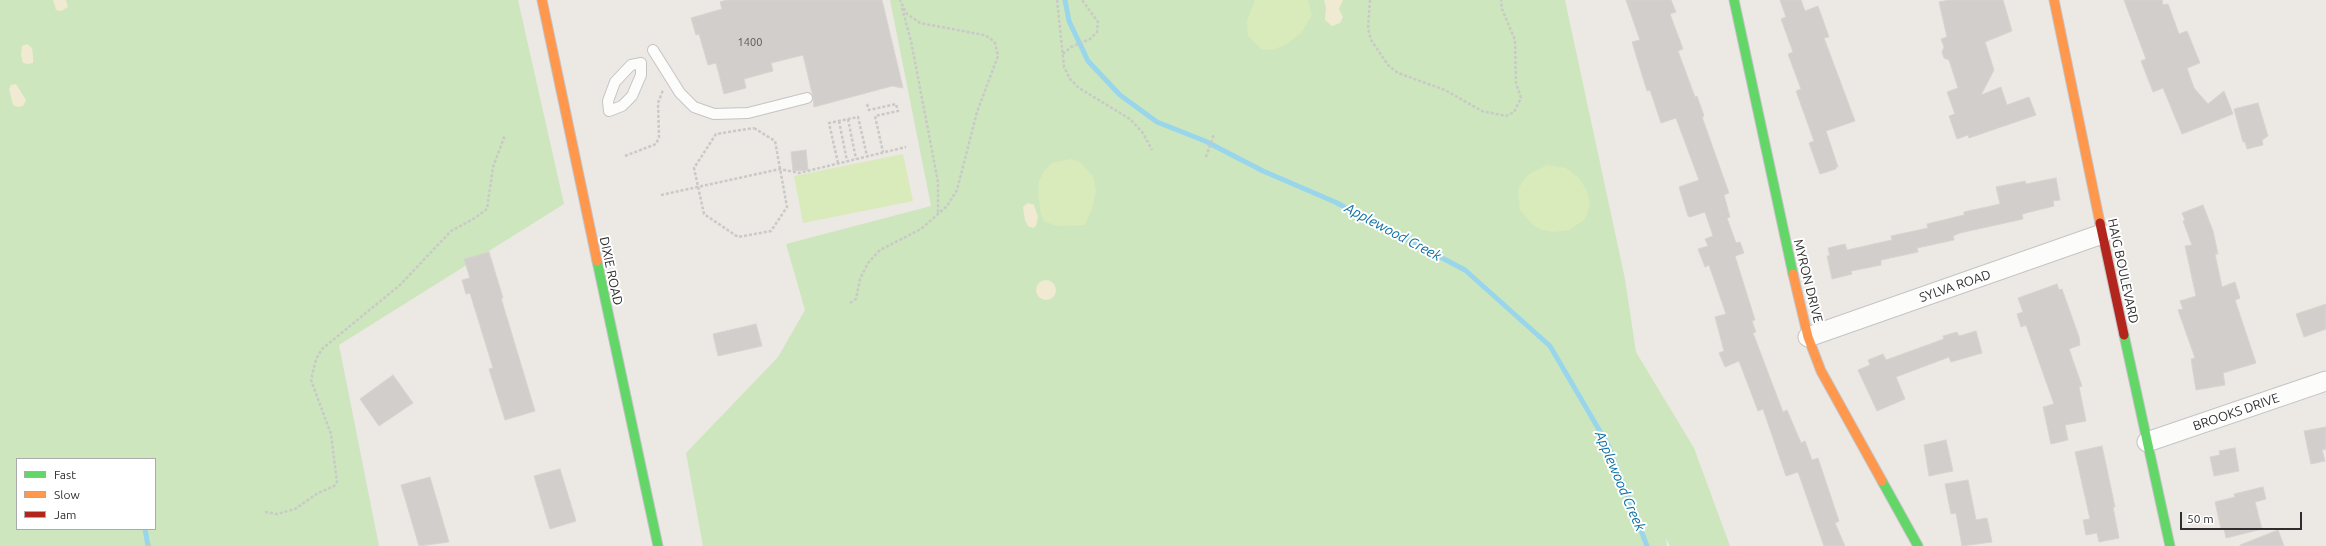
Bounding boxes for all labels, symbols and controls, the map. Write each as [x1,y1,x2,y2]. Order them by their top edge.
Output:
house number: 1400 [738,35,762,49]
water label: Applewood Creek [1342,199,1444,265]
street label: HAIG BOULEVARD [2104,217,2142,325]
street label: DIXIE ROAD [596,235,626,307]
street label: MYRON DRIVE [1790,238,1826,324]
street label: SYLVA ROAD [1917,267,1993,305]
street label: BROOKS DRIVE [2191,390,2281,434]
water label: Applewood Creek [1591,428,1649,534]
legend [16,458,156,530]
text: Fast [54,468,76,481]
text: Slow [54,488,80,501]
scale bar [2182,504,2304,530]
text: Jam [54,508,76,521]
text: 50 m [2187,512,2214,525]

